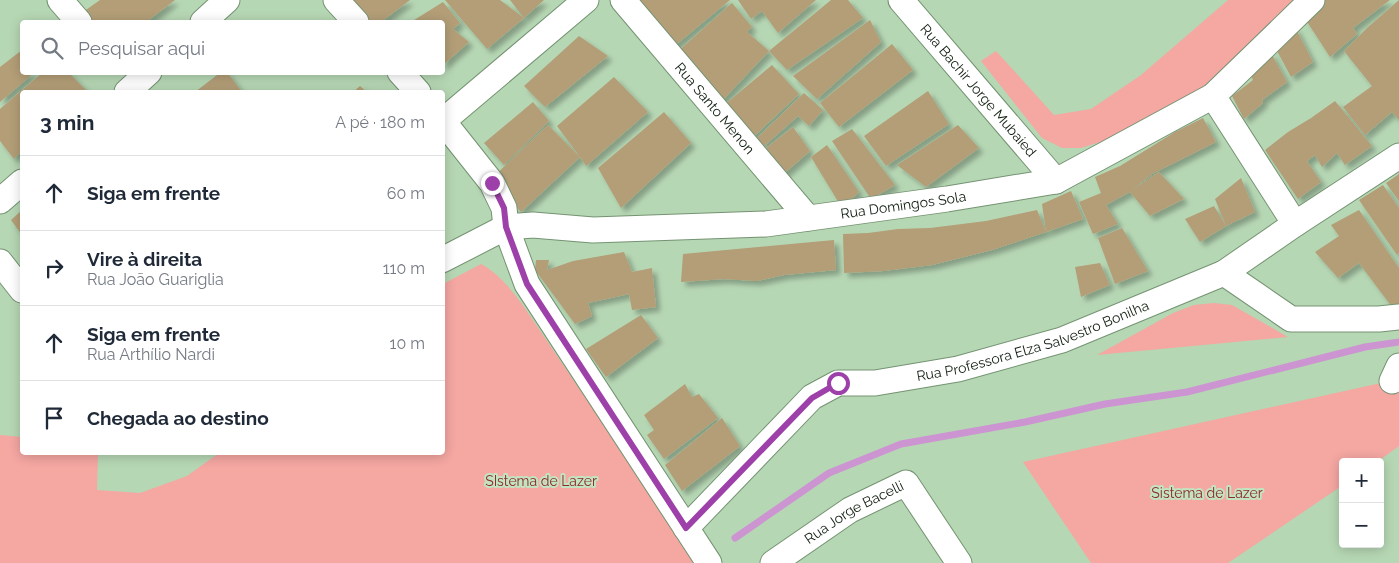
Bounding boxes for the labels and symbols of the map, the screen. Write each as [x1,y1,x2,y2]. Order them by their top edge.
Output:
street label: Rua Bachir Jorge Mubaied [917,21,1040,160]
street label: Rua Santo Menon [672,59,758,157]
route end [481,172,504,195]
street label: Rua Domingos Sola [839,188,967,222]
street label: Rua Professora Elza Salvestro Bonilha [915,297,1151,384]
route start [827,372,850,395]
park label: SIstema de Lazer [485,473,597,489]
street label: Rua Jorge Bacelli [801,477,906,547]
park label: Sistema de Lazer [1151,485,1263,501]

